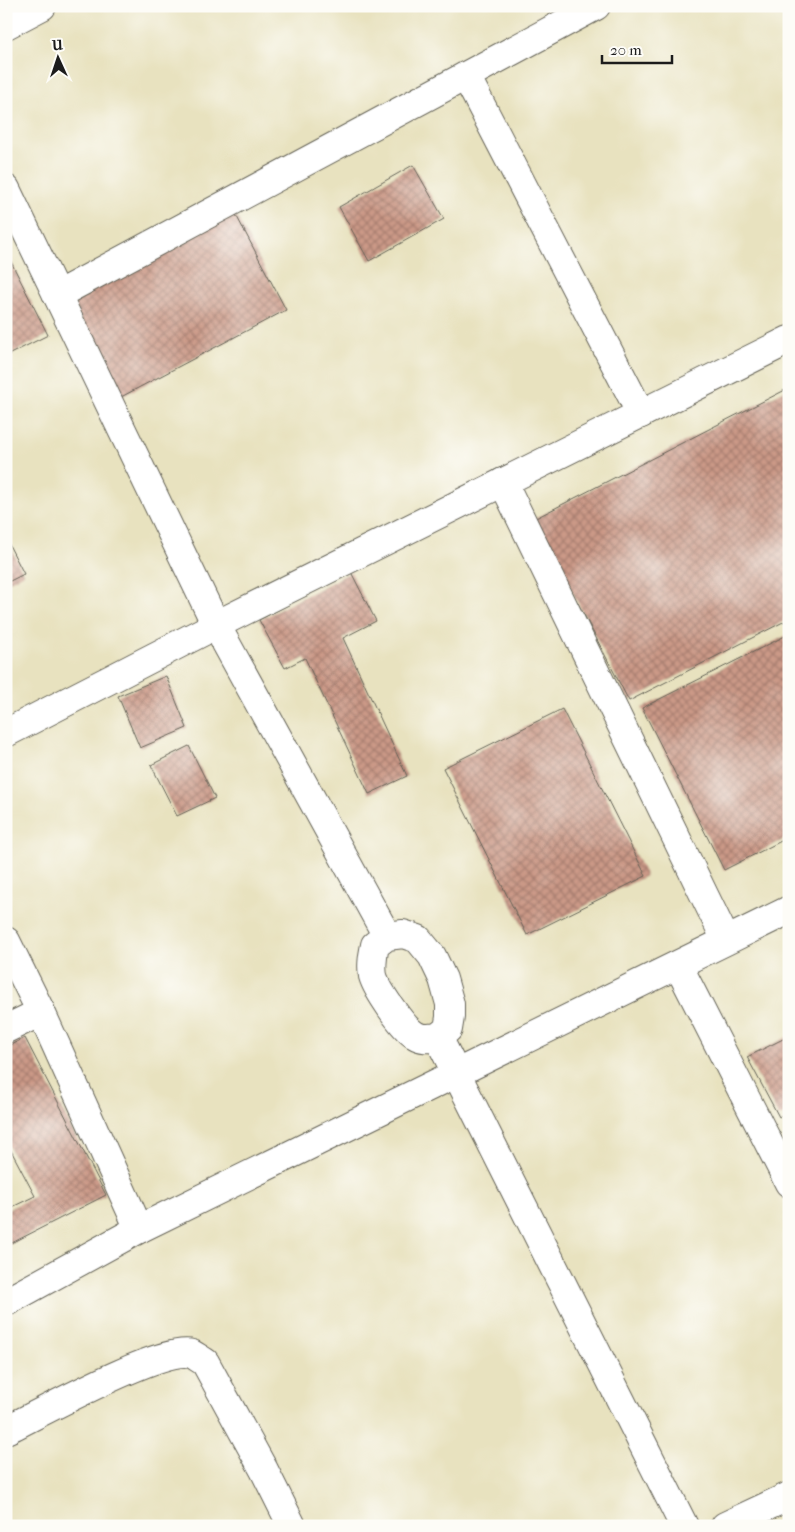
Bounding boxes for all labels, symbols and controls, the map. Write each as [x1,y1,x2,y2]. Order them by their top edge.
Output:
north arrow [32,32,82,82]
scale bar [602,32,672,64]
text: U [50,37,63,54]
text: 20 m [610,41,642,59]

